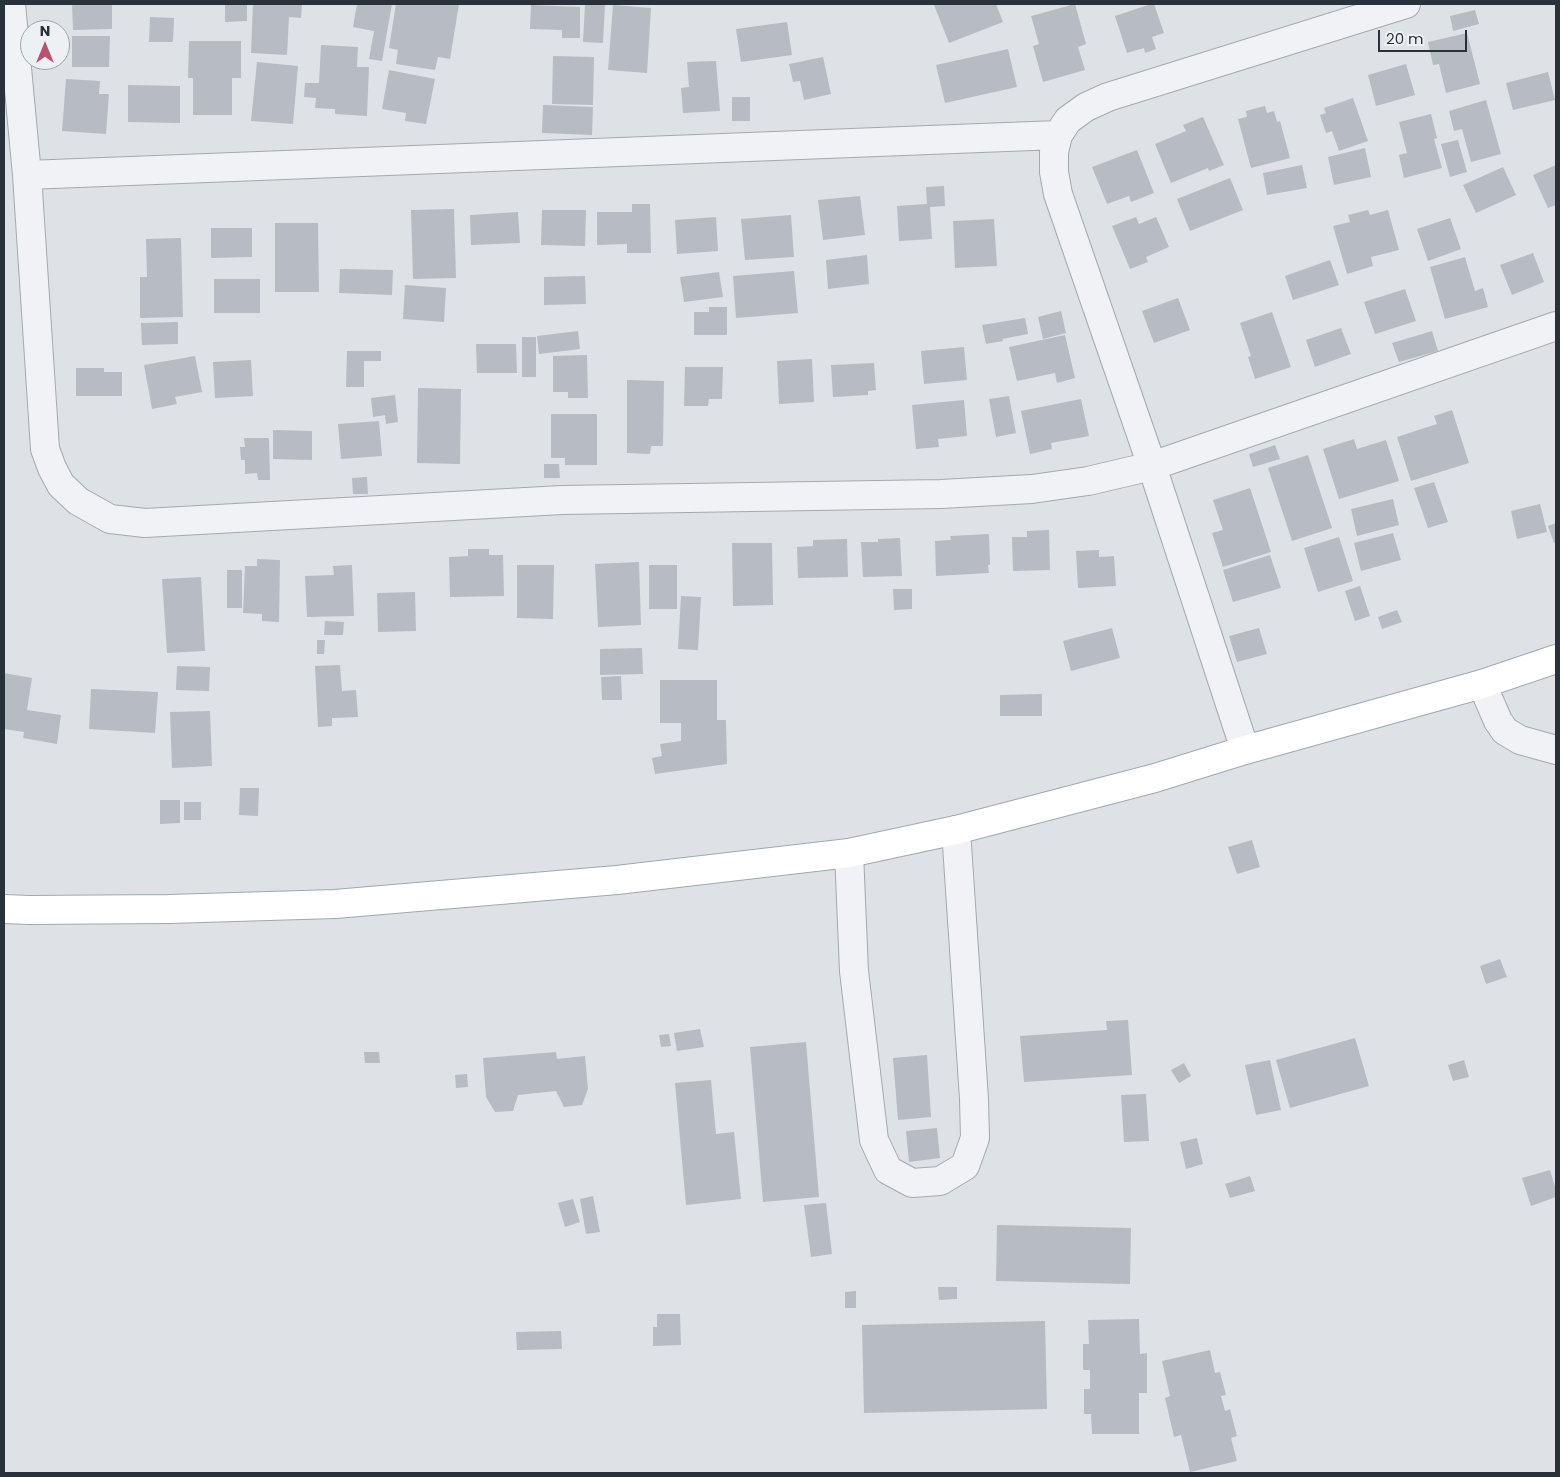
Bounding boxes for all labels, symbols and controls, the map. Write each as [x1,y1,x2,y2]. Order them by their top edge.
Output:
north arrow [20,20,70,70]
scale bar [1380,20,1469,52]
text: N [40,21,50,41]
text: 20 m [1386,28,1424,49]

